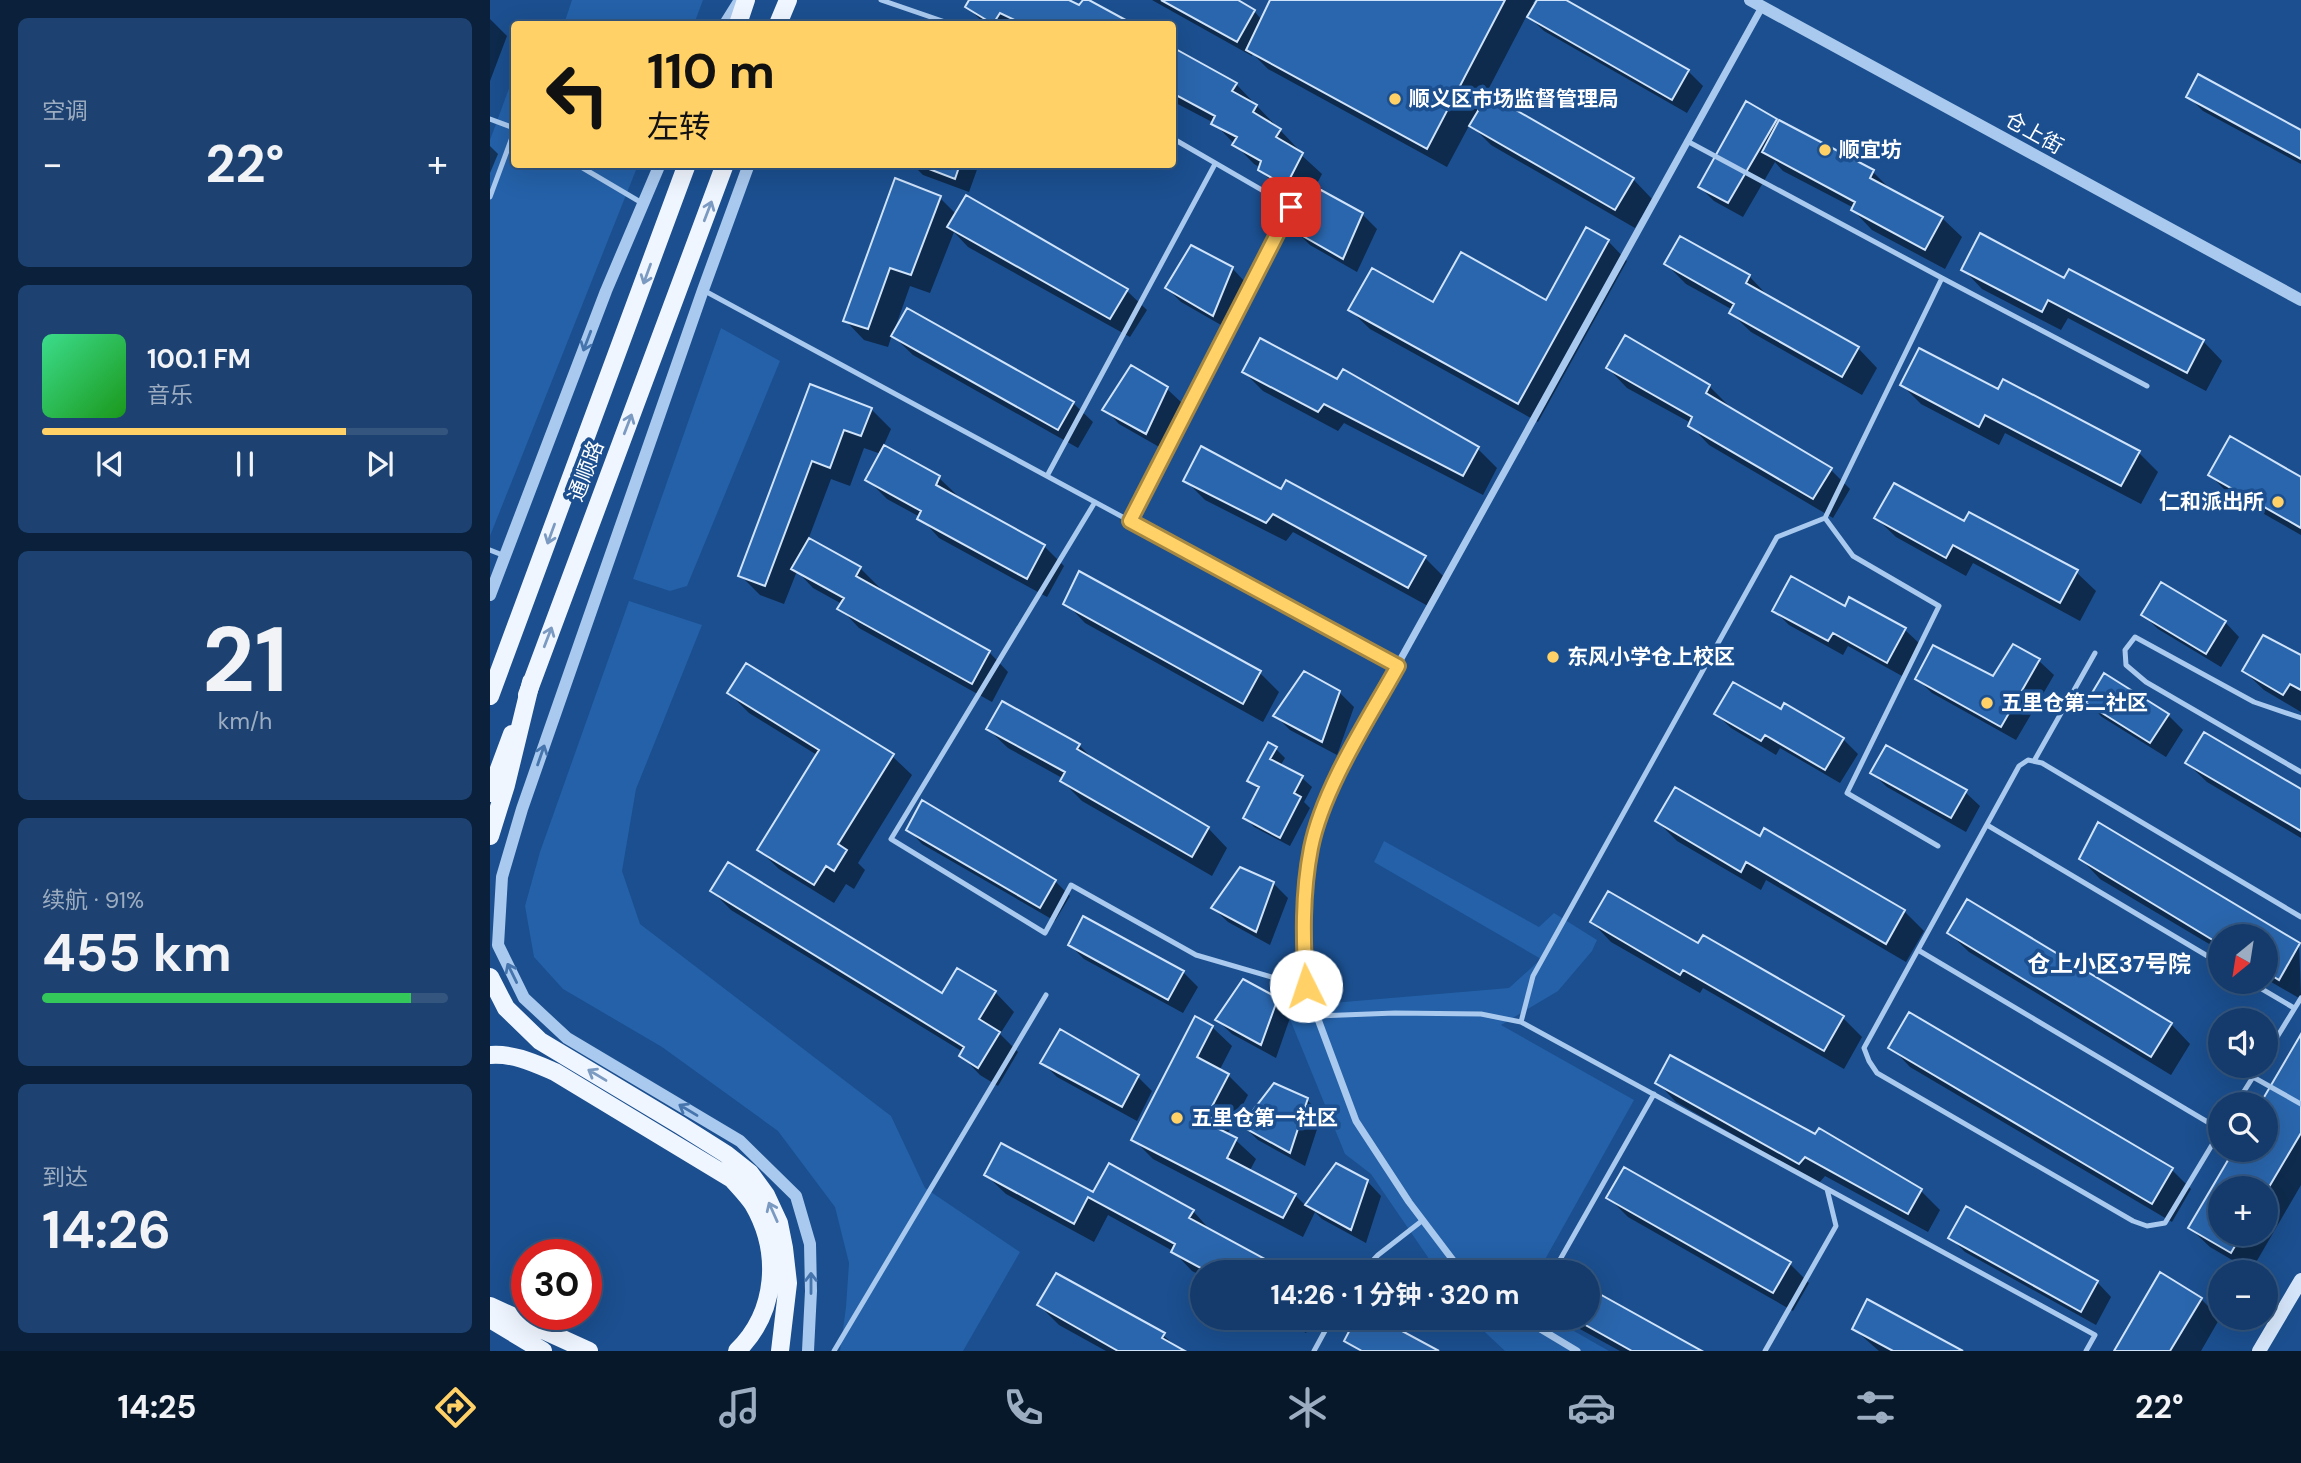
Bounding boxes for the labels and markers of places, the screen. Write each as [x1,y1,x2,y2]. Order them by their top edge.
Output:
place label: 顺义区市场监督管理局 [1409,85,1619,113]
marker: 顺义区市场监督管理局 [1387,91,1403,107]
place label: 顺宜坊 [1839,136,1902,164]
marker: 顺宜坊 [1817,142,1833,158]
pin [1261,177,1321,237]
place label: 仁和派出所 [2159,488,2264,516]
marker: 仁和派出所 [2270,494,2286,510]
place label: 东风小学仓上校区 [1567,643,1735,671]
marker: 东风小学仓上校区 [1545,649,1561,665]
place label: 五里仓第二社区 [2001,689,2148,717]
marker: 五里仓第二社区 [1979,695,1995,711]
place label: 五里仓第一社区 [1191,1104,1338,1132]
marker: 五里仓第一社区 [1169,1110,1185,1126]

